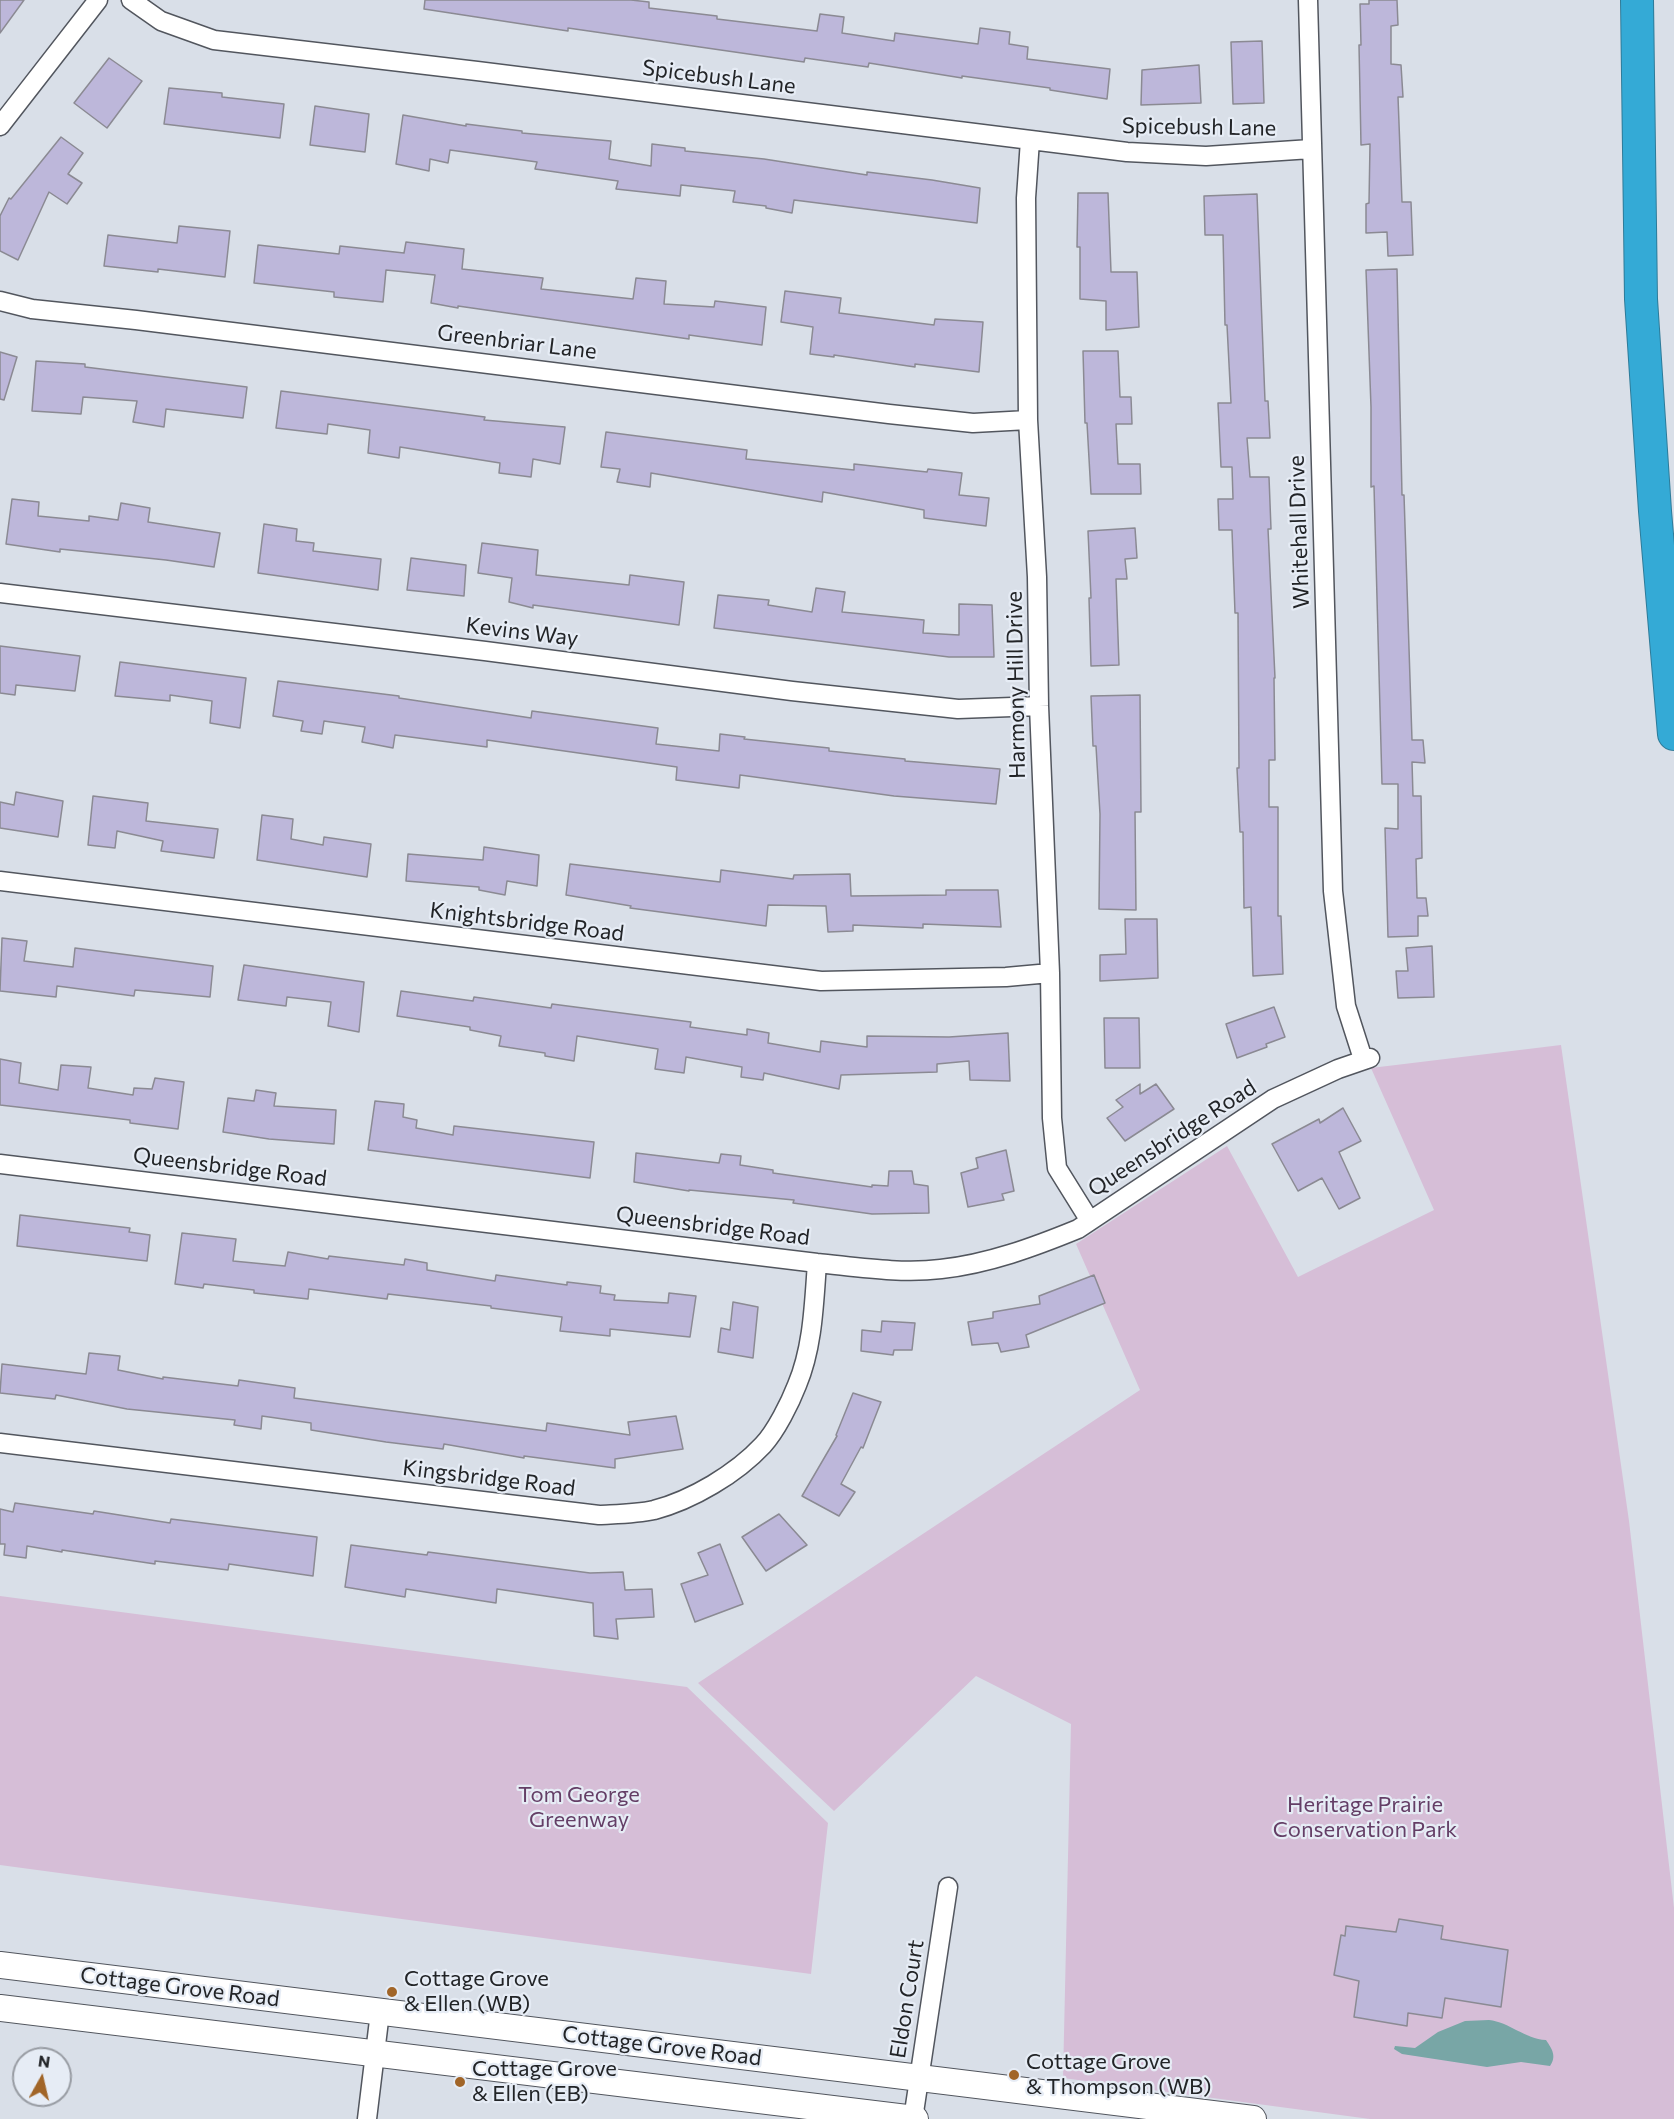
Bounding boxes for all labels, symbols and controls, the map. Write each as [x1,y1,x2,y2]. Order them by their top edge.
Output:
street label: Spicebush Lane [641,54,797,100]
street label: Spicebush Lane [1122,112,1276,142]
street label: Greenbriar Lane [436,319,598,365]
street label: Whitehall Drive [1283,455,1315,609]
street label: Harmony Hill Drive [1001,591,1031,779]
street label: Kevins Way [464,612,580,652]
street label: Knightsbridge Road [428,897,626,947]
street label: Queensbridge Road [1083,1074,1261,1202]
street label: Queensbridge Road [132,1142,328,1192]
street label: Queensbridge Road [615,1201,811,1251]
street label: Kingsbridge Road [401,1454,577,1502]
park label: Tom George Greenway [518,1782,640,1834]
park label: Heritage Prairie Conservation Park [1273,1792,1457,1844]
street label: Eldon Court [885,1938,929,2060]
street label: Cottage Grove Road [79,1962,281,2012]
place label: Cottage Grove & Ellen (WB) [404,1966,549,2018]
marker: Cottage Grove & Ellen (WB) [385,1985,399,1999]
street label: Cottage Grove Road [561,2021,763,2071]
north arrow [12,2047,72,2107]
place label: Cottage Grove & Thompson (WB) [1026,2049,1211,2100]
text: N [37,2050,52,2071]
place label: Cottage Grove & Ellen (EB) [472,2056,617,2108]
marker: Cottage Grove & Thompson (WB) [1007,2068,1021,2082]
marker: Cottage Grove & Ellen (EB) [453,2075,467,2089]

